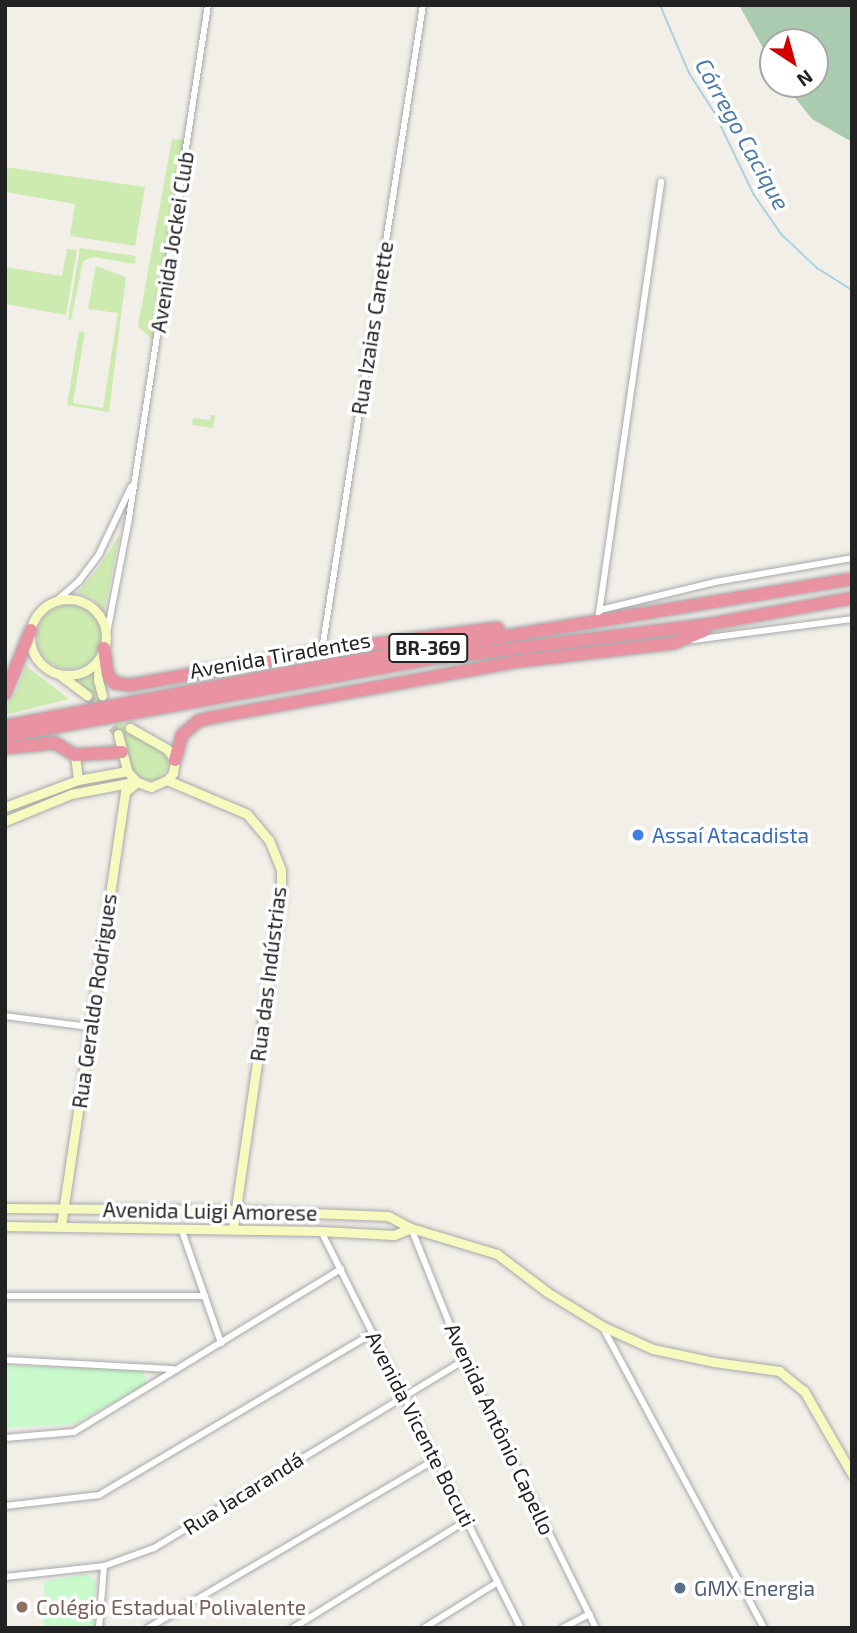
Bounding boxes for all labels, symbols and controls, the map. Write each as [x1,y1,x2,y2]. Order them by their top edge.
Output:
north arrow [759,28,829,98]
water label: Córrego Cacique [690,53,796,215]
text: N [793,65,818,92]
street label: Avenida Jockei Club [145,149,199,335]
street label: Rua Izaias Canette [346,239,398,417]
street label: Avenida Tiradentes [188,627,372,683]
road number: BR-369 [388,632,468,664]
place label: Assaí Atacadista [652,822,809,848]
marker: Assaí Atacadista [630,827,646,843]
street label: Rua das Indústrias [245,885,291,1063]
street label: Rua Geraldo Rodrigues [66,892,122,1110]
street label: Avenida Luigi Amorese [102,1197,318,1225]
street label: Avenida Antônio Capello [440,1319,560,1539]
street label: Avenida Vicente Bocuti [361,1327,481,1531]
street label: Rua Jacarandá [178,1446,308,1540]
place label: GMX Energia [694,1575,815,1601]
marker: GMX Energia [672,1580,688,1596]
place label: Colégio Estadual Polivalente [36,1594,307,1620]
marker: Colégio Estadual Polivalente [14,1599,30,1615]

